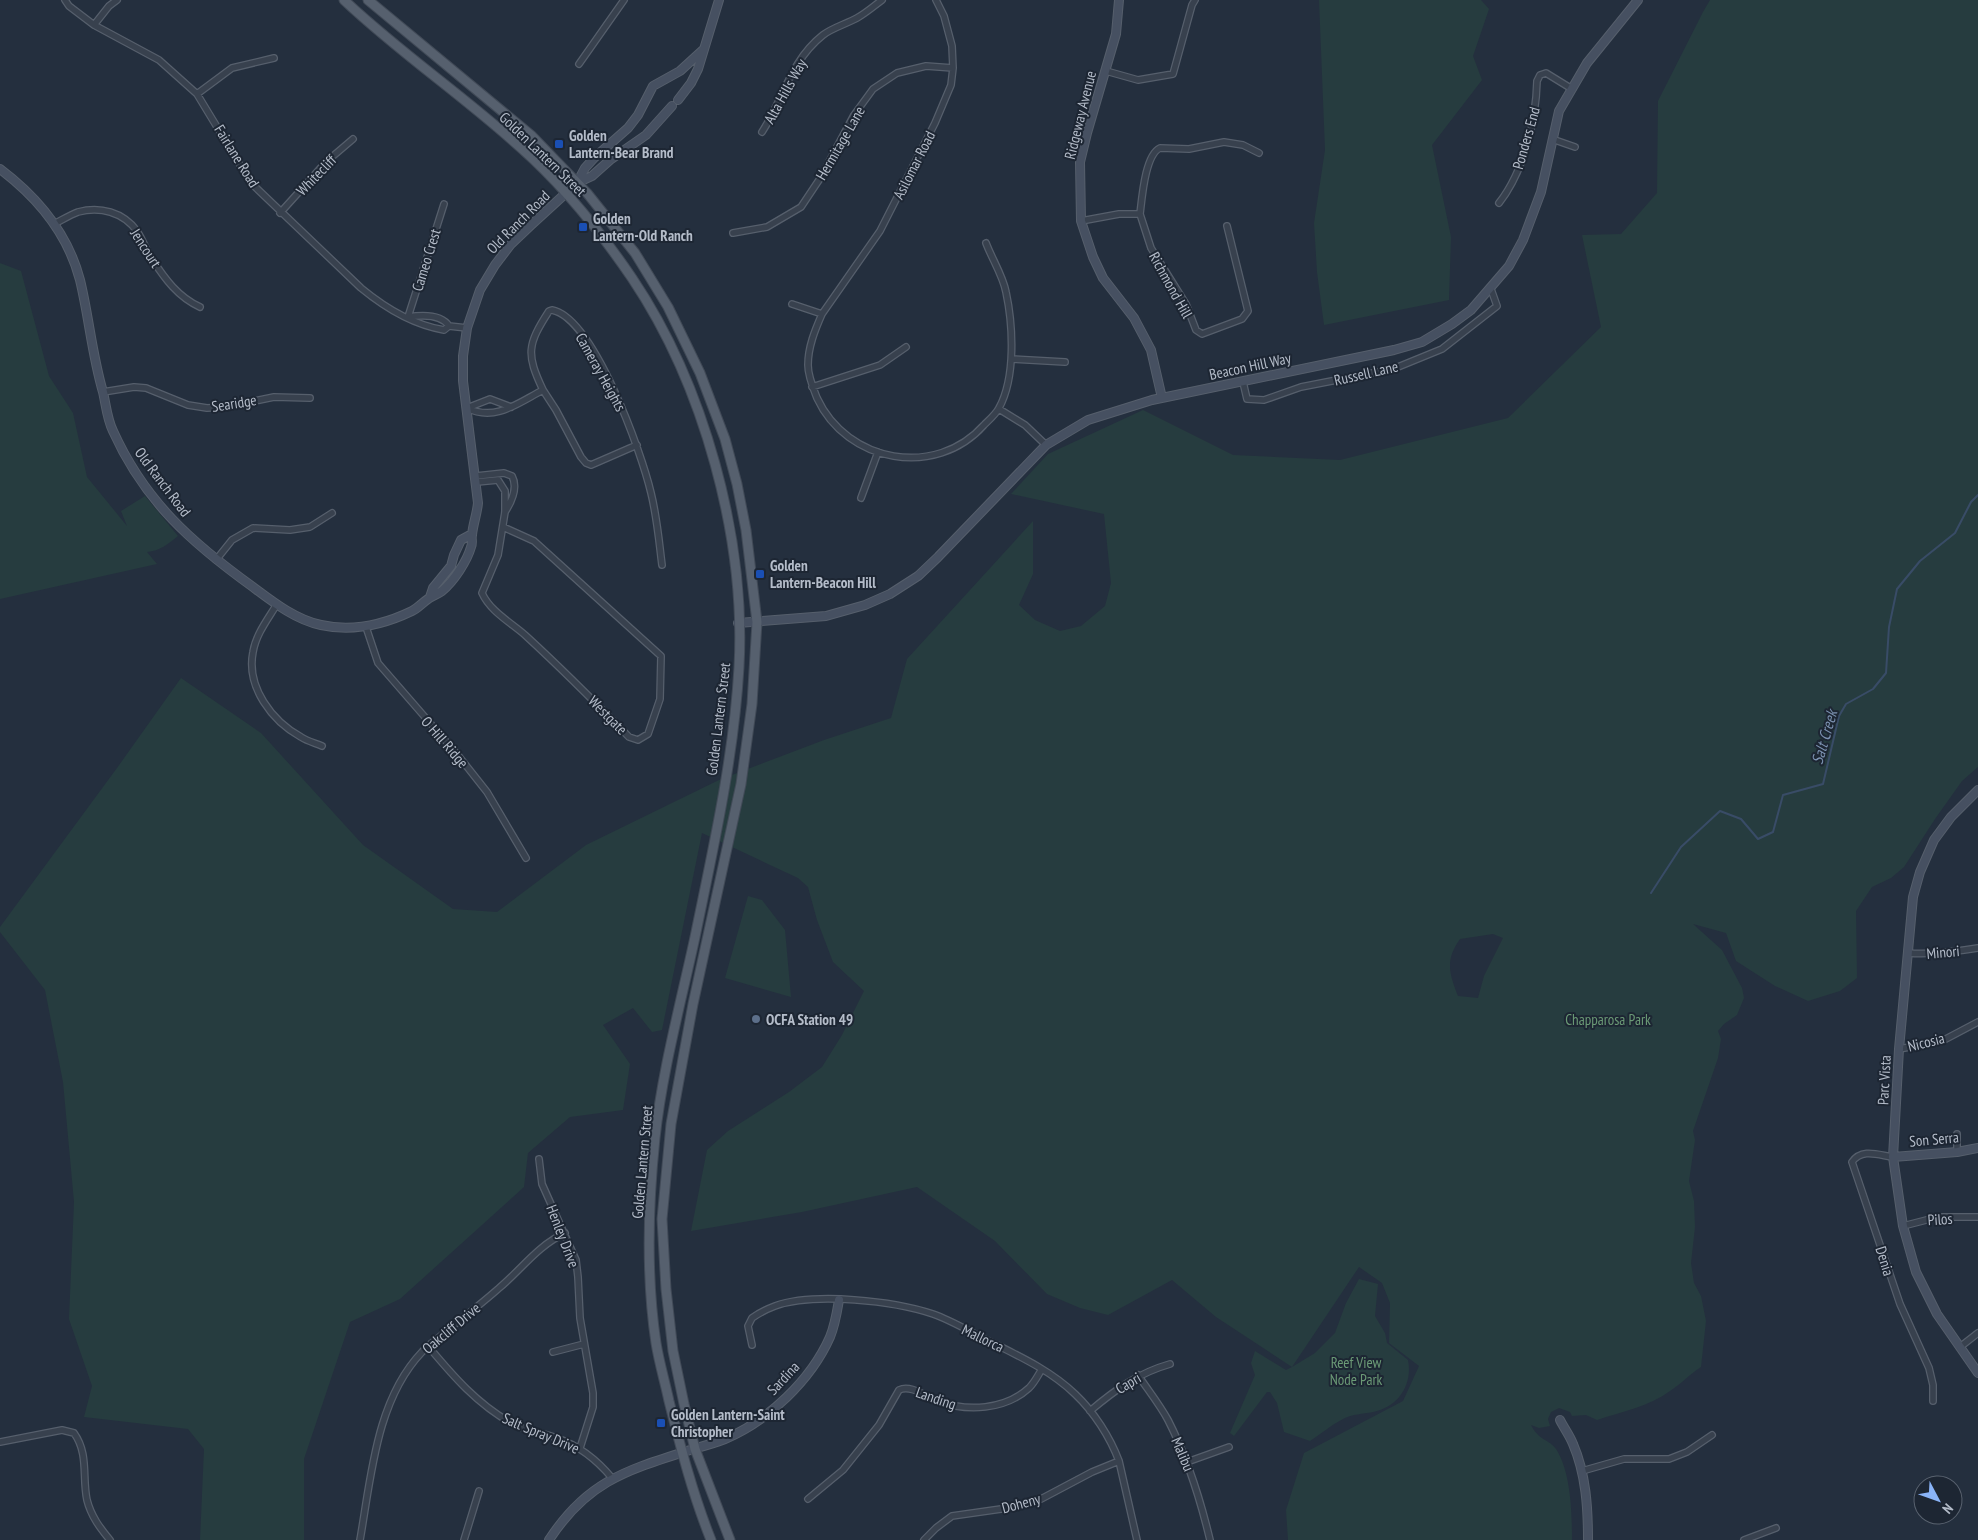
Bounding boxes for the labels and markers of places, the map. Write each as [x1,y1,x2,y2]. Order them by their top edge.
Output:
place label: Golden Lantern-Bear Brand [569,126,674,162]
marker: Golden Lantern-Bear Brand [553,138,565,150]
place label: Golden Lantern-Old Ranch [593,209,693,245]
marker: Golden Lantern-Old Ranch [577,221,589,233]
place label: Golden Lantern-Beacon Hill [770,556,876,592]
marker: Golden Lantern-Beacon Hill [754,568,766,580]
place label: OCFA Station 49 [766,1010,853,1029]
marker: OCFA Station 49 [750,1013,762,1025]
place label: Golden Lantern-Saint Christopher [671,1405,785,1441]
marker: Golden Lantern-Saint Christopher [655,1417,667,1429]

